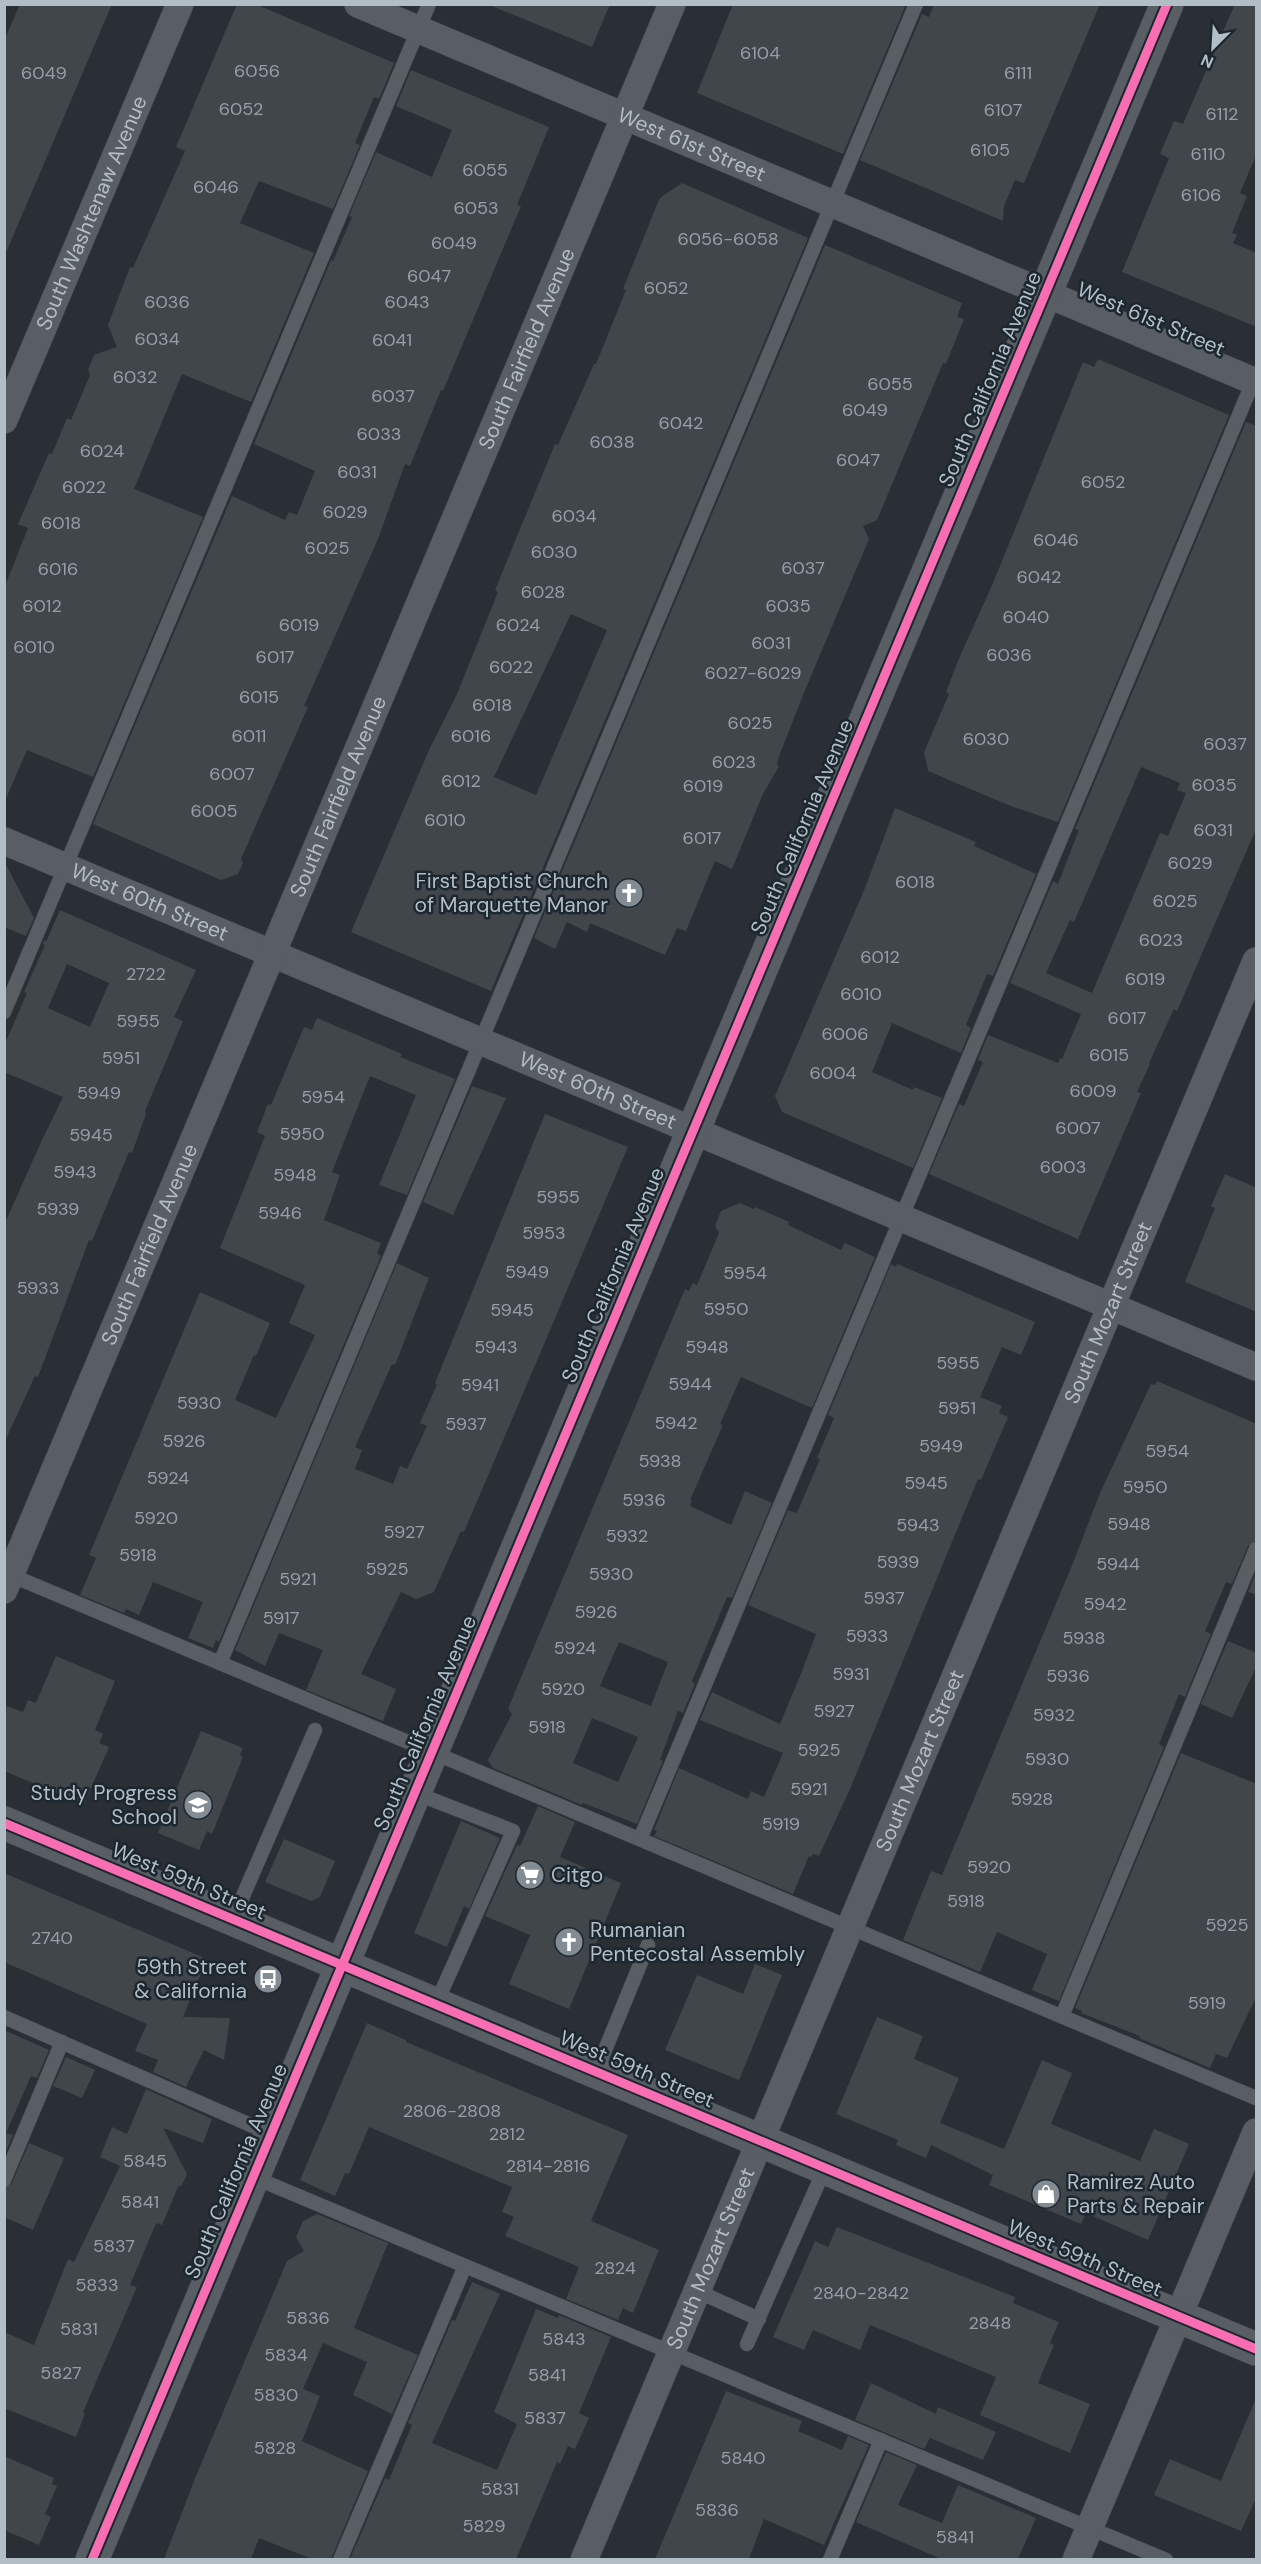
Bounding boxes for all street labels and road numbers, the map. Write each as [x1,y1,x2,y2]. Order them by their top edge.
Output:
street label: South Washtenaw Avenue [30,91,154,334]
street label: West 61st Street [613,101,770,188]
street label: South Fairfield Avenue [472,244,582,454]
street label: South California Avenue [932,267,1048,491]
street label: West 61st Street [1073,275,1229,363]
street label: South Fairfield Avenue [283,691,393,901]
street label: South California Avenue [744,715,860,939]
street label: West 60th Street [67,857,233,948]
street label: West 60th Street [515,1045,681,1136]
street label: South Fairfield Avenue [95,1139,204,1349]
street label: South California Avenue [555,1163,671,1387]
street label: South Mozart Street [1058,1217,1159,1408]
street label: South California Avenue [367,1611,483,1835]
street label: South Mozart Street [869,1665,971,1856]
street label: West 59th Street [107,1836,271,1926]
street label: West 59th Street [555,2024,719,2114]
street label: South California Avenue [178,2059,294,2283]
street label: South Mozart Street [660,2163,761,2354]
street label: West 59th Street [1003,2213,1167,2303]

